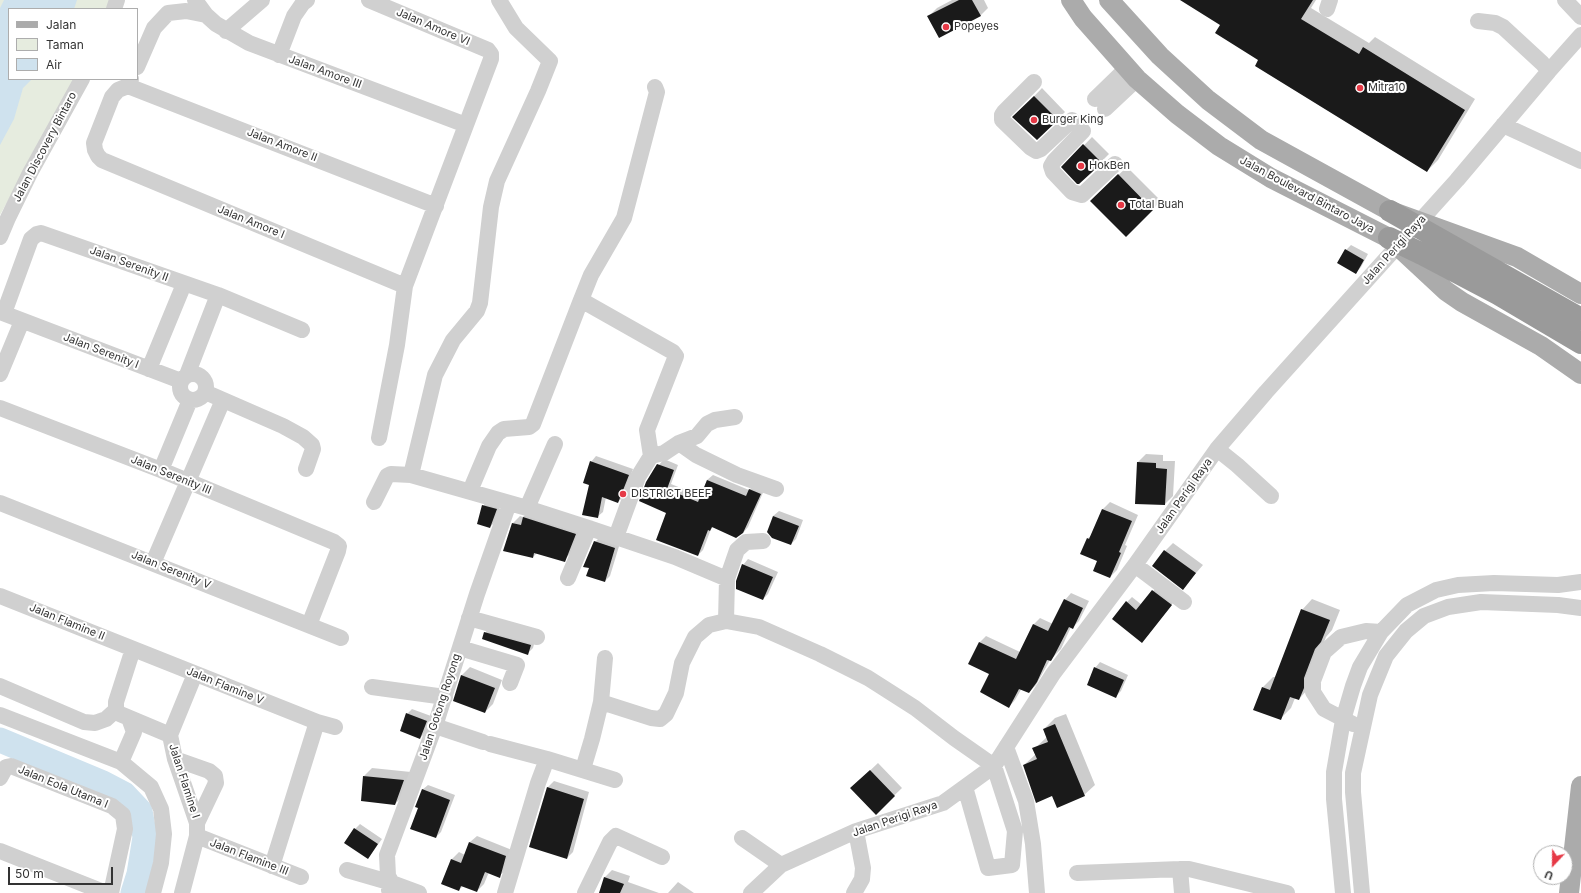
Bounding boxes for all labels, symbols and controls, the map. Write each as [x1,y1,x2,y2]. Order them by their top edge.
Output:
street label: Jalan Amore VI [394,6,472,48]
legend [8,8,138,80]
text: Jalan [46,17,76,32]
place label: Popeyes [954,20,999,34]
marker: Popeyes [941,22,951,32]
text: Taman [46,37,84,52]
street label: Jalan Amore III [287,53,363,91]
text: Air [46,57,62,72]
place label: Mitra10 [1368,81,1405,95]
marker: Mitra10 [1355,83,1365,93]
street label: Jalan Discovery Bintaro [10,90,80,204]
place label: Burger King [1042,113,1104,127]
marker: Burger King [1029,115,1039,125]
street label: Jalan Amore II [245,126,319,164]
street label: Jalan Boulevard Bintaro Jaya [1237,154,1377,236]
place label: HokBen [1089,159,1130,173]
marker: HokBen [1076,161,1086,171]
place label: Total Buah [1129,198,1184,212]
marker: Total Buah [1116,200,1126,210]
street label: Jalan Amore I [216,203,286,241]
street label: Jalan Perigi Raya [1359,212,1429,288]
street label: Jalan Serenity II [88,244,170,284]
street label: Jalan Serenity I [61,331,141,371]
street label: Jalan Serenity III [129,453,213,497]
street label: Jalan Perigi Raya [1153,456,1215,536]
place label: DISTRICT BEEF [631,487,711,501]
marker: DISTRICT BEEF [618,489,628,499]
street label: Jalan Serenity V [129,548,213,592]
street label: Jalan Flamine II [27,601,107,643]
street label: Jalan Gotong Royong [417,652,463,762]
street label: Jalan Flamine V [184,664,266,708]
street label: Jalan Flamine I [166,742,202,820]
street label: Jalan Eola Utama I [16,763,110,811]
street label: Jalan Perigi Raya [851,798,939,840]
street label: Jalan Flamine III [208,836,290,878]
north arrow [1533,845,1573,885]
scale bar [10,859,115,885]
text: 50 m [15,866,44,881]
text: U [1543,867,1555,883]

